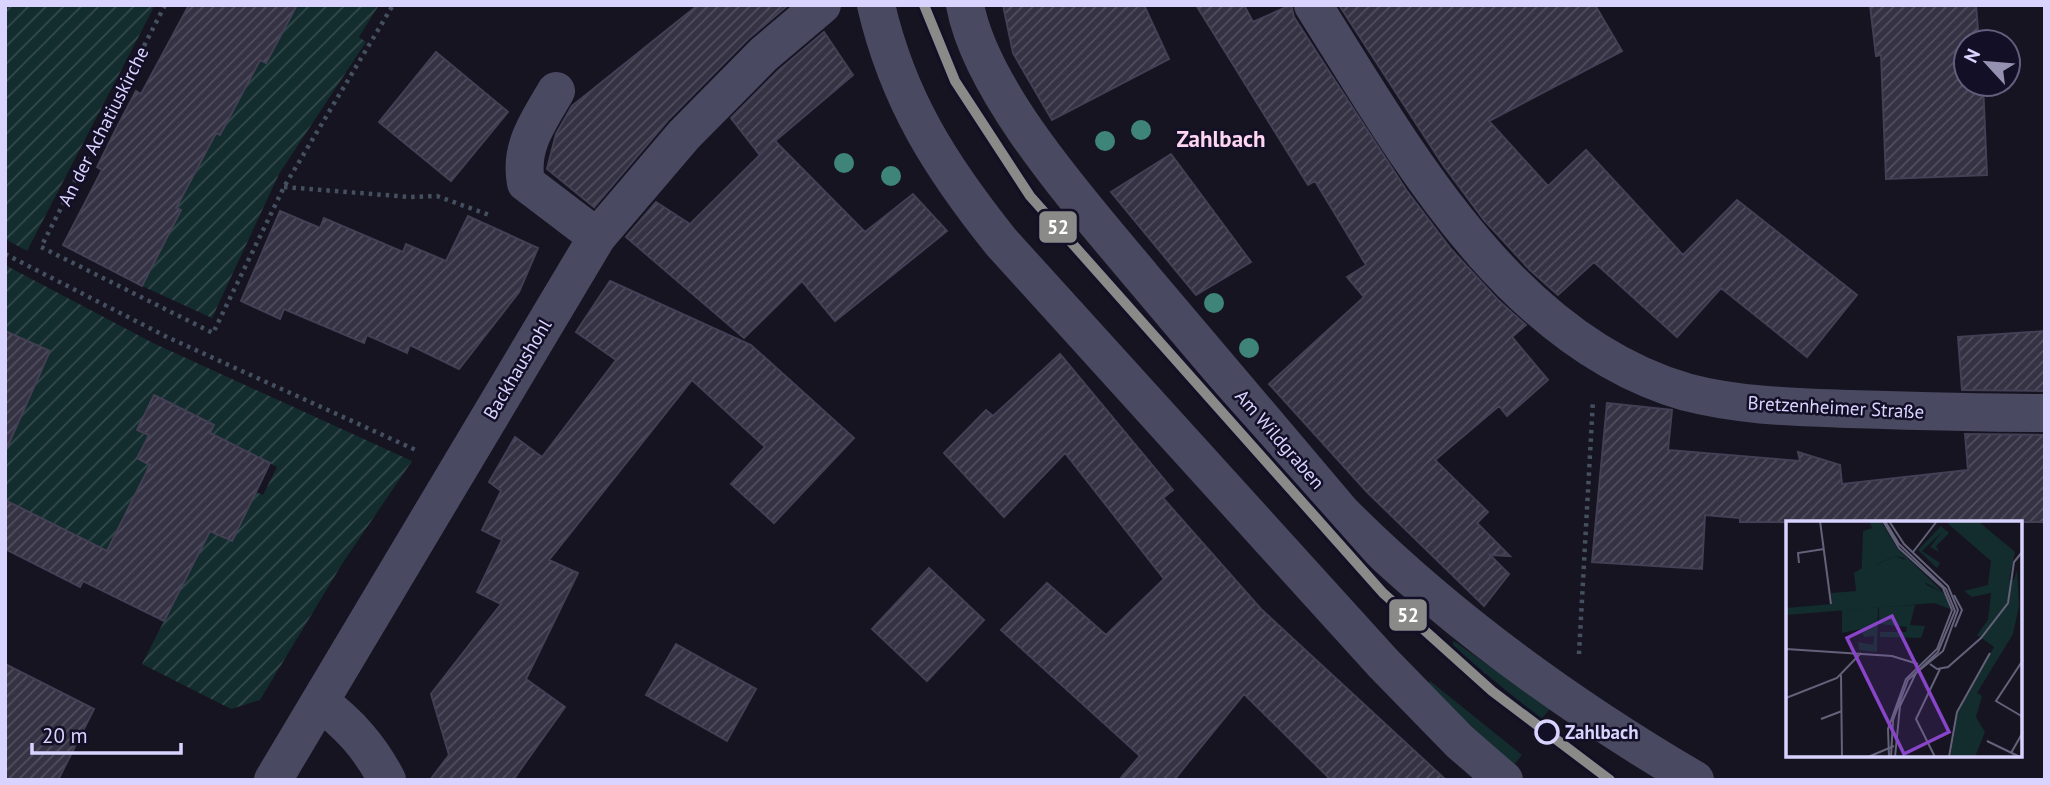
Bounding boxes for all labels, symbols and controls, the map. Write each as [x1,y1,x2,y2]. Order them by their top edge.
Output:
north arrow [1952,28,2022,98]
street label: An der Achatiuskirche [52,42,154,210]
text: N [1958,45,1985,66]
district label: Zahlbach [1176,124,1266,153]
line badge: 52 [1038,210,1078,244]
text: 52 [1047,215,1069,239]
street label: Backhaushohl [478,314,557,424]
street label: Am Wildgraben [1230,384,1330,494]
street label: Bretzenheimer Straße [1747,390,1925,424]
inset map [1786,521,2022,757]
line badge: 52 [1388,598,1428,632]
text: 52 [1397,603,1419,627]
scale bar [32,712,180,756]
marker: Zahlbach [1535,720,1559,744]
place label: Zahlbach [1565,720,1639,744]
text: 20 m [42,722,88,749]

